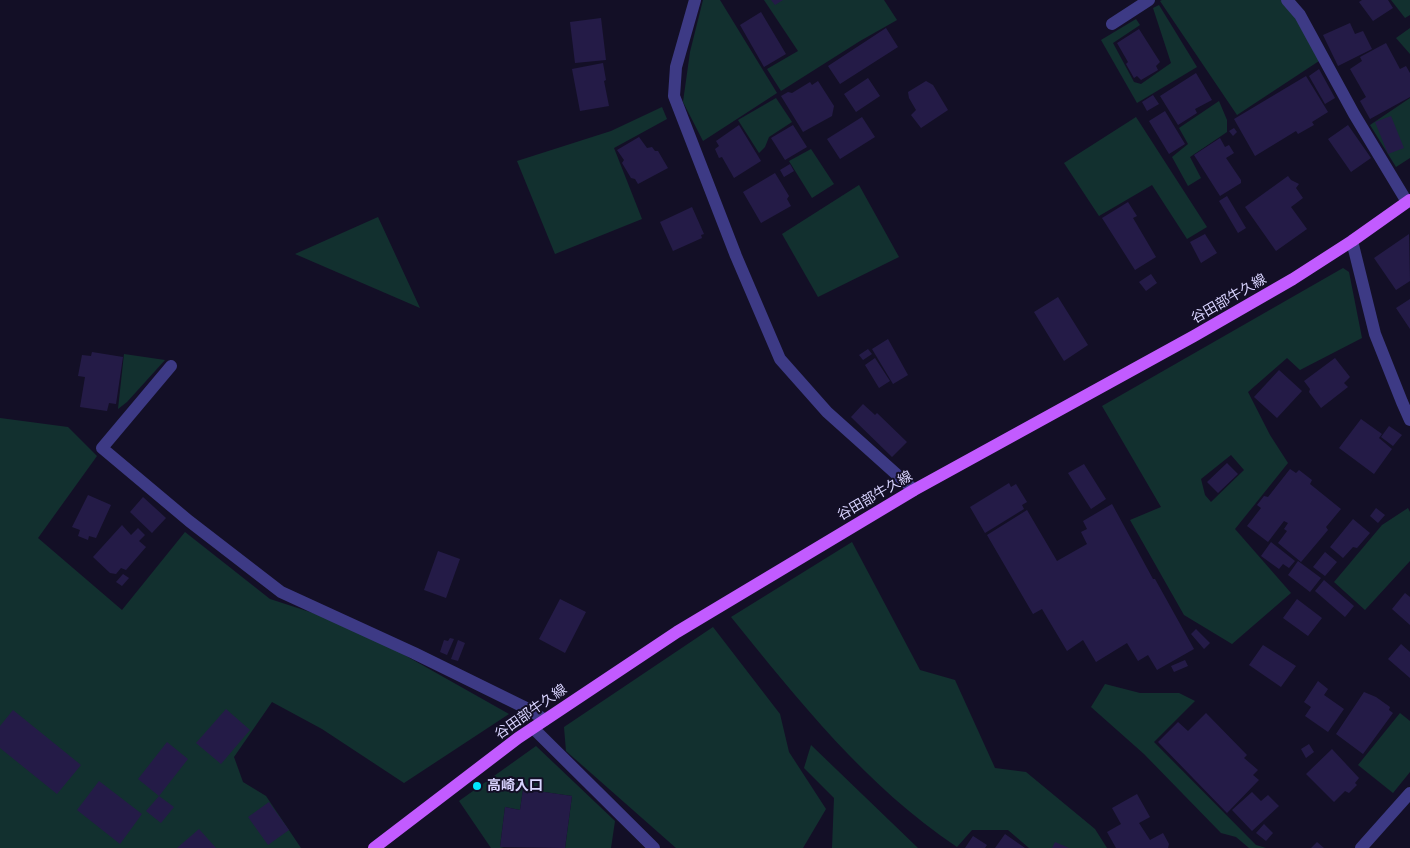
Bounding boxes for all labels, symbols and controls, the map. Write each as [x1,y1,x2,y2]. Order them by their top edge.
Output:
street label: 谷田部牛久線 [1188,271,1270,327]
street label: 谷田部牛久線 [834,468,916,524]
street label: 谷田部牛久線 [492,681,570,743]
place label: 高崎入口 [487,778,543,794]
marker: 高崎入口 [471,780,483,792]

